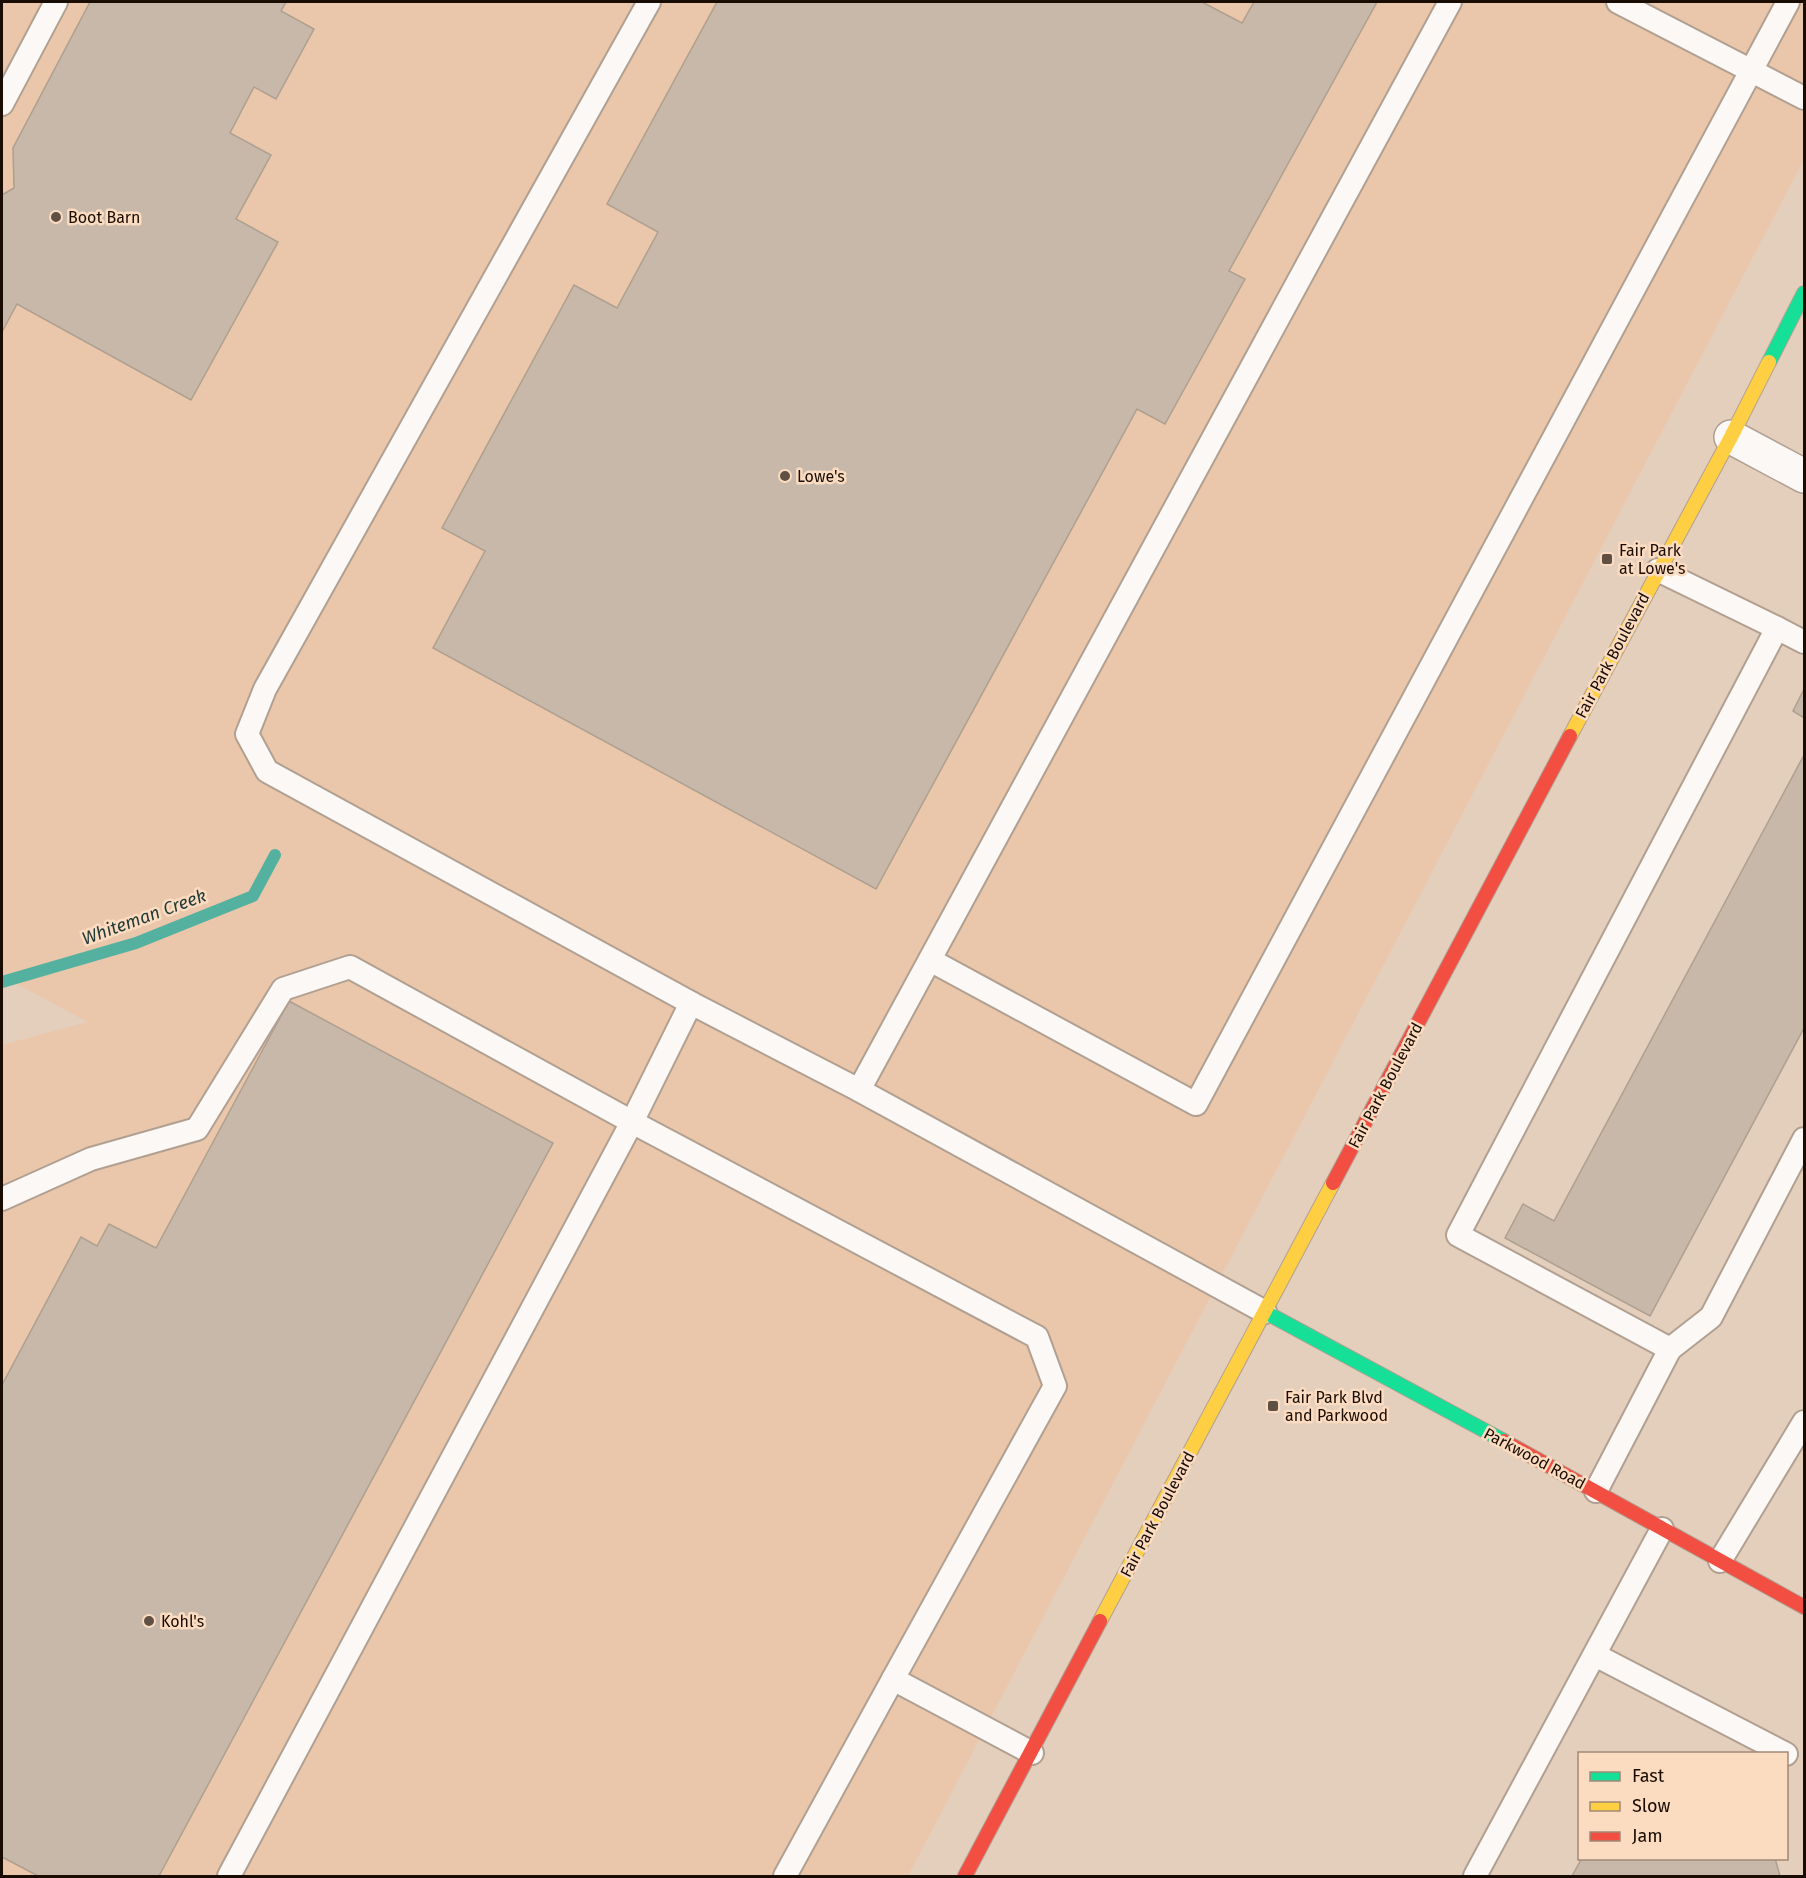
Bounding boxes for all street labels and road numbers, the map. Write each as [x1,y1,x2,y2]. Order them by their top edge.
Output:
street label: Fair Park Boulevard [1571,589,1654,721]
street label: Fair Park Boulevard [1344,1019,1427,1151]
street label: Parkwood Road [1481,1424,1589,1493]
street label: Fair Park Boulevard [1116,1448,1199,1580]

